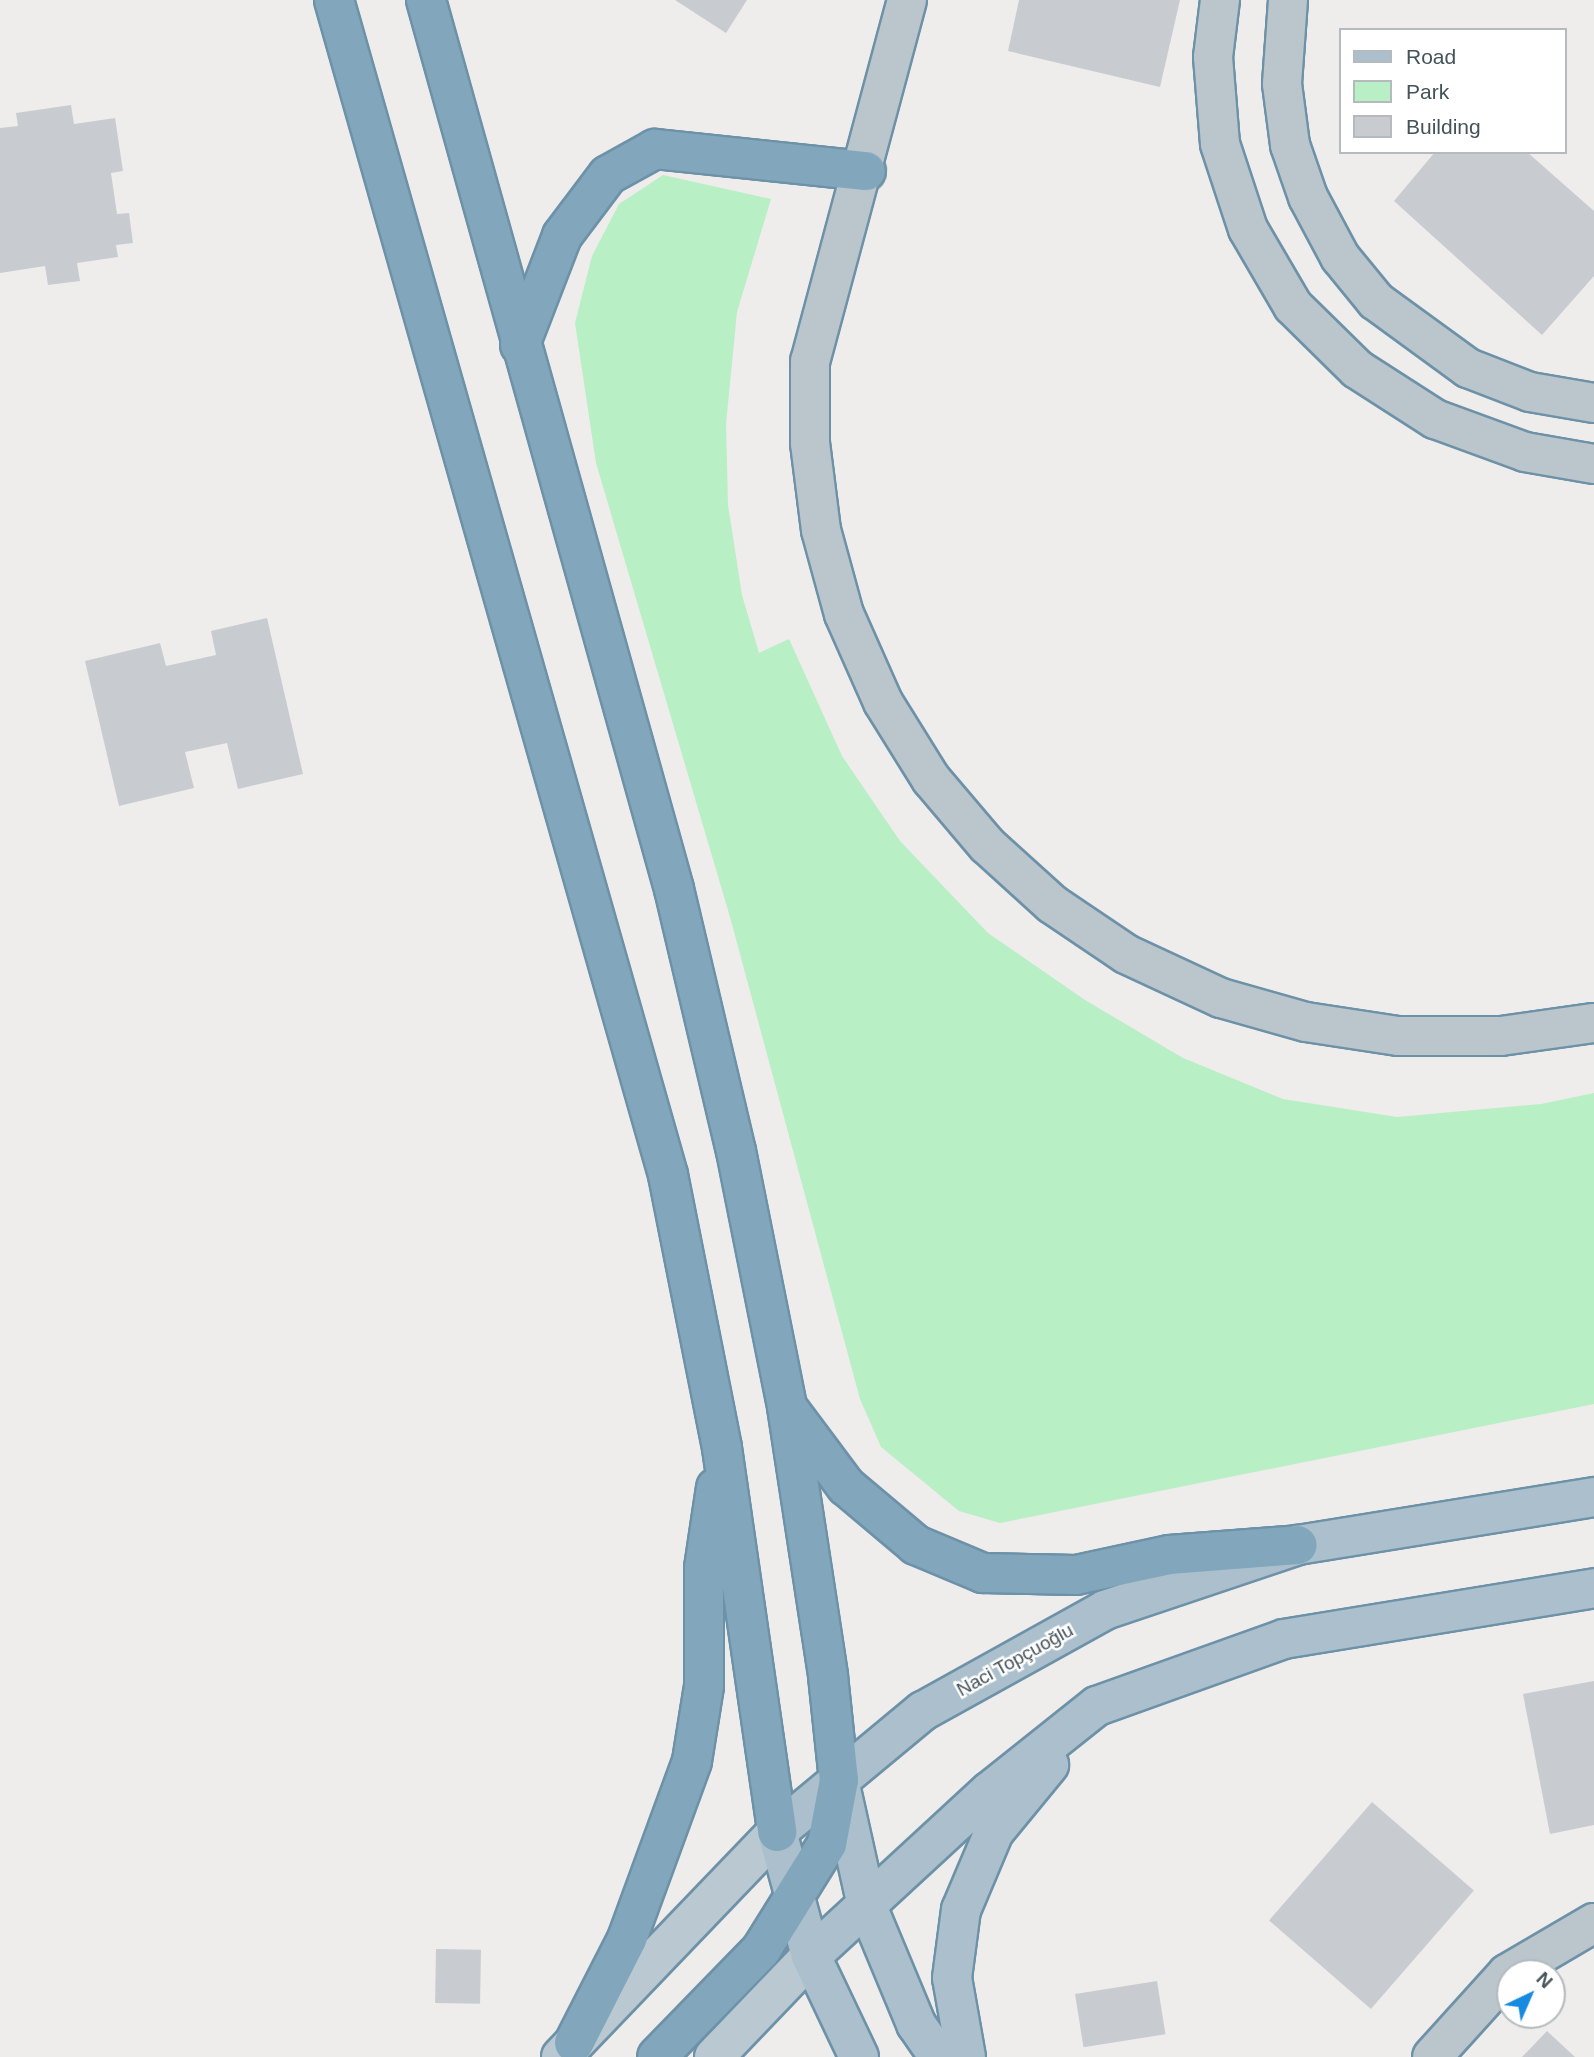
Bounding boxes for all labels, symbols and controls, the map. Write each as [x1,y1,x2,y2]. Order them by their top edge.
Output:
legend [1338,28,1566,154]
text: Road [1406,45,1456,68]
text: Park [1406,80,1449,103]
text: Building [1406,115,1481,138]
street label: Naci Topçuoğlu [953,1619,1077,1701]
north arrow [1496,1959,1566,2029]
text: N [1532,1968,1557,1992]

